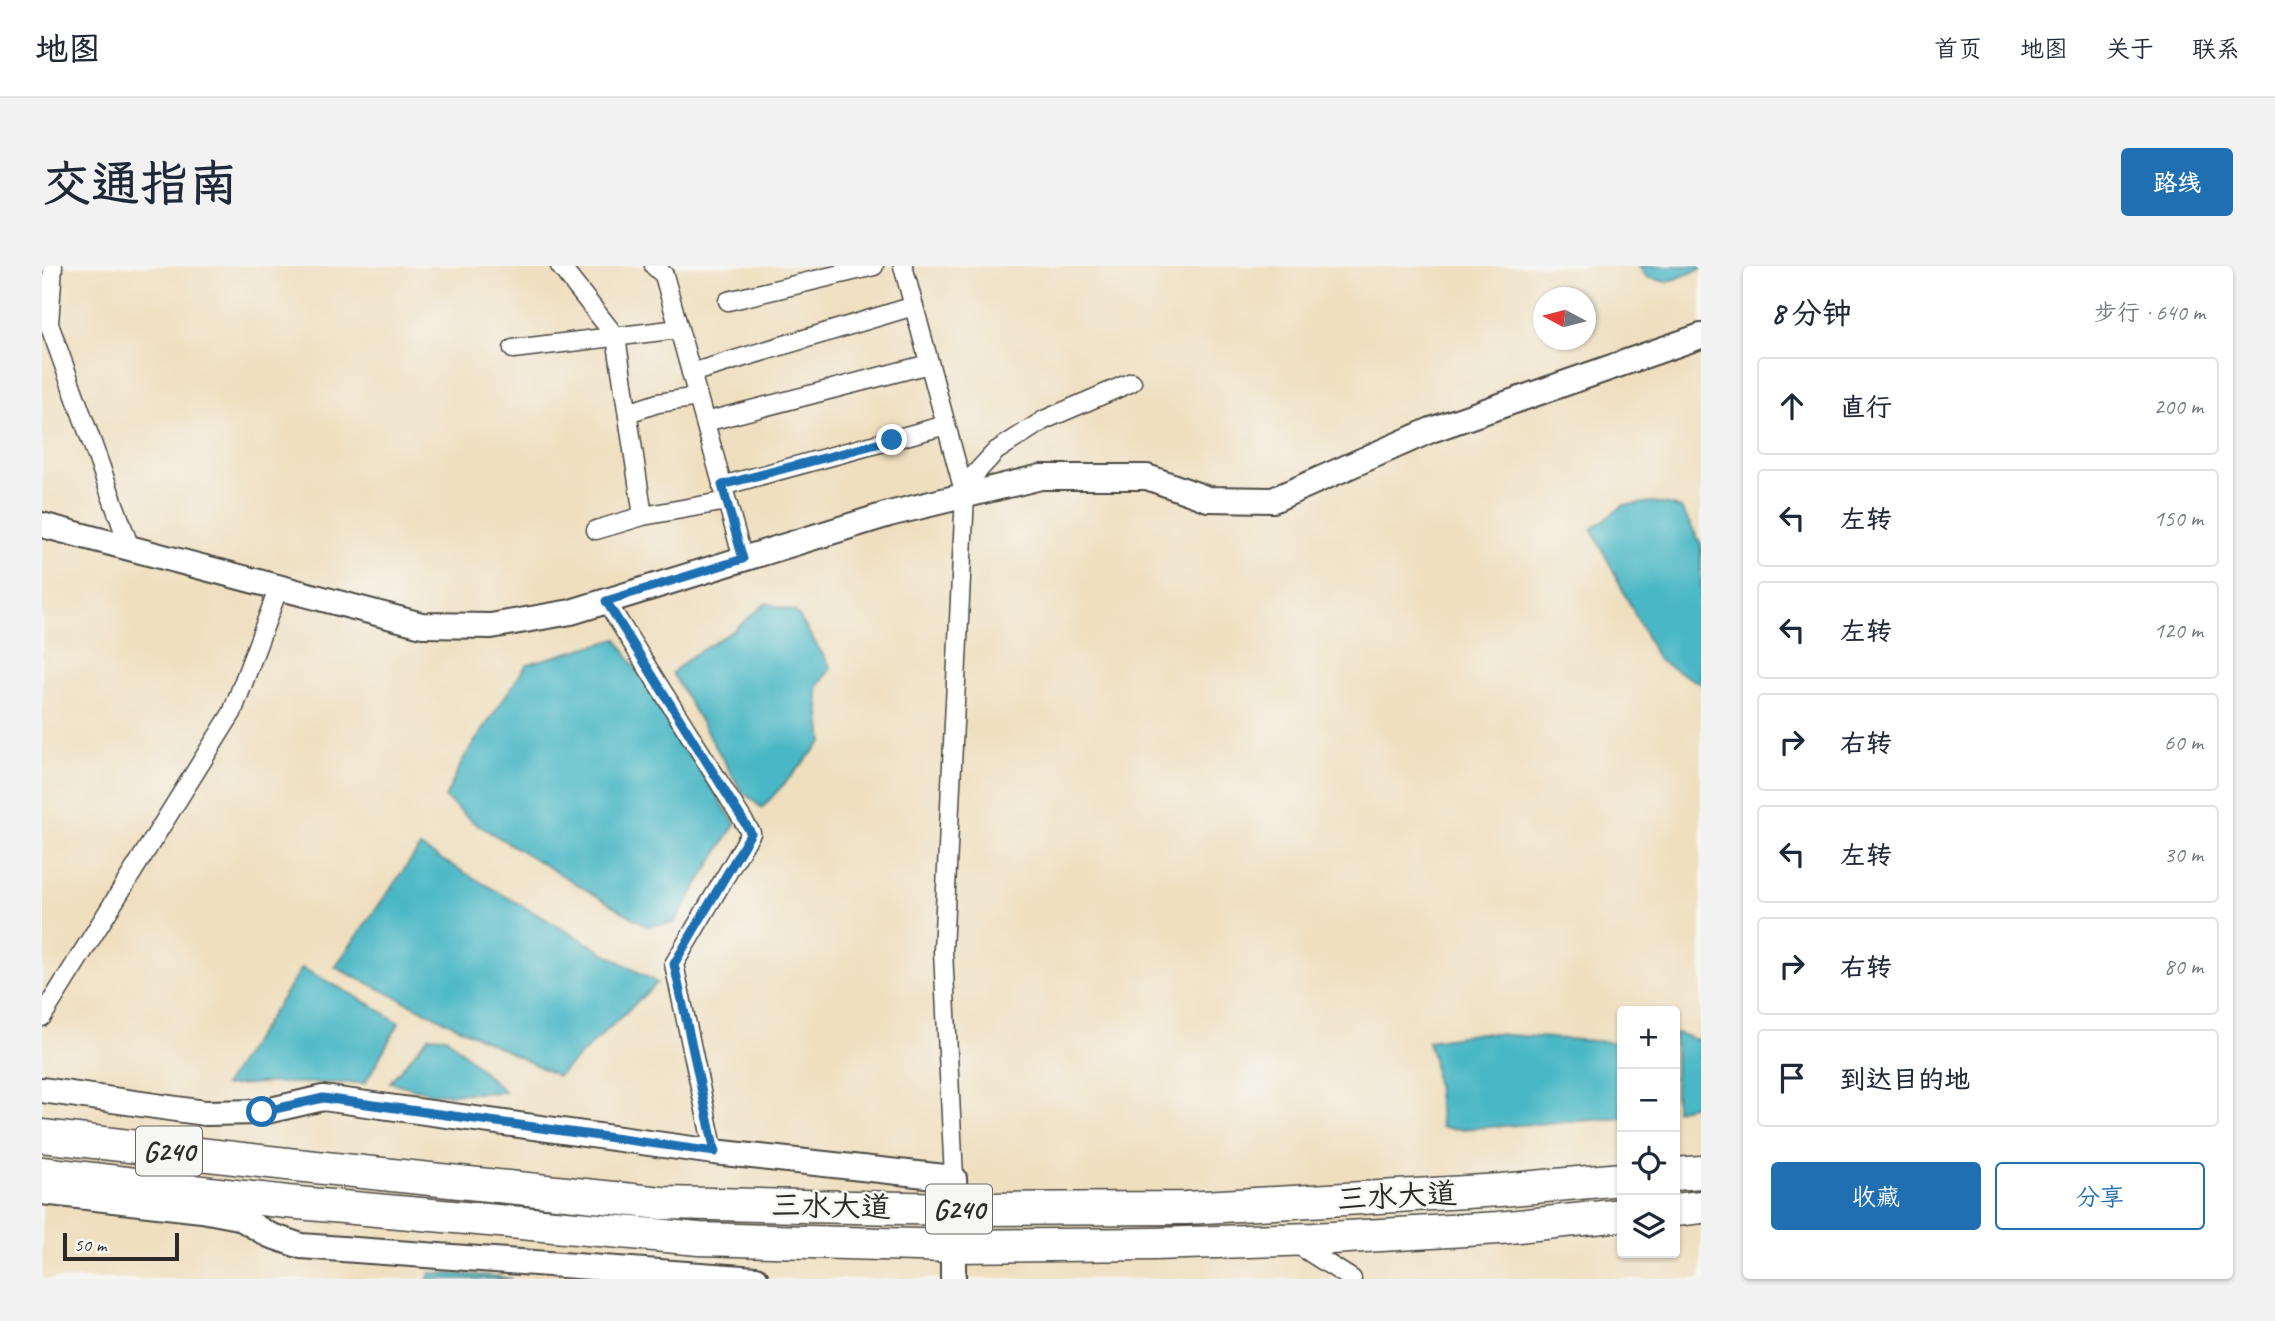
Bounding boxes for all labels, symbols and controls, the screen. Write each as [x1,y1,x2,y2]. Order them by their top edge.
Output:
text: 地图 [35,28,101,70]
text: 首页 [1934,34,1982,64]
text: 地图 [2020,34,2068,64]
text: 关于 [2106,34,2154,64]
text: 联系 [2192,34,2240,64]
button: 路线 [2121,148,2233,216]
text: 交通指南 [42,153,238,215]
north arrow [1533,287,1596,350]
text: 8 分钟 [1771,294,1852,332]
text: 步行 · 640 m [2094,298,2205,327]
icon: ahead [1773,387,1811,425]
text: 直行 [1840,391,1892,424]
text: 200 m [2154,392,2203,421]
route end [876,424,907,455]
icon: left [1773,499,1811,537]
text: 左转 [1840,503,1892,536]
text: 150 m [2154,504,2203,533]
icon: left [1773,611,1811,649]
text: 左转 [1840,615,1892,648]
text: 120 m [2154,616,2203,645]
icon: right [1773,723,1811,761]
text: 右转 [1840,727,1892,760]
text: 60 m [2164,728,2203,757]
icon: left [1773,835,1811,873]
text: 左转 [1840,839,1892,872]
text: 30 m [2164,840,2203,869]
icon: right [1773,947,1811,985]
text: 右转 [1840,951,1892,984]
text: 80 m [2164,952,2203,981]
map controls [1617,1006,1680,1258]
button: + [1617,1006,1680,1069]
icon: arrive [1773,1059,1811,1097]
text: 到达目的地 [1840,1063,1970,1096]
button: − [1617,1069,1680,1132]
route start [246,1096,277,1127]
road number: G240 [136,1126,202,1176]
button: locate [1617,1132,1680,1195]
button: 收藏 [1771,1162,1981,1230]
button: 分享 [1995,1162,2205,1230]
street label: 三水大道 [1336,1174,1458,1218]
road number: G240 [926,1184,992,1234]
street label: 三水大道 [771,1186,891,1226]
button: layers [1617,1195,1680,1258]
scale bar [63,1230,178,1262]
text: 50 m [74,1233,106,1257]

